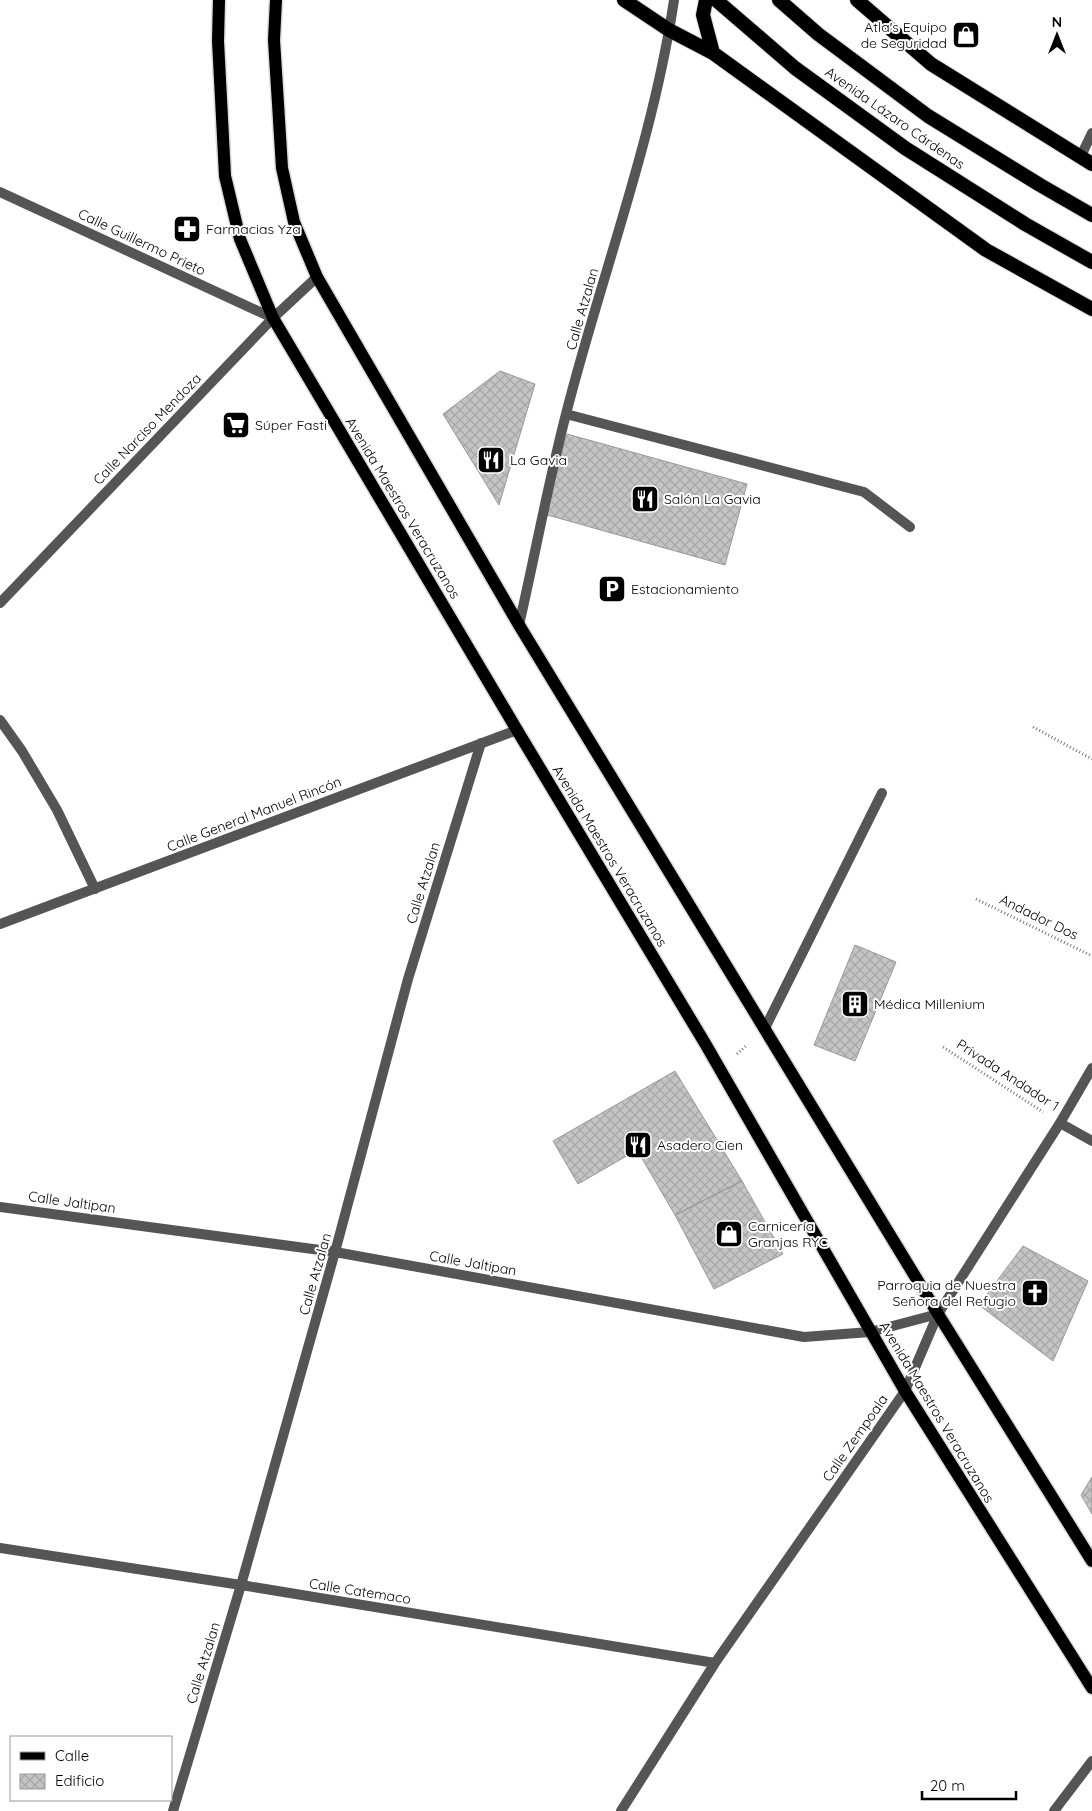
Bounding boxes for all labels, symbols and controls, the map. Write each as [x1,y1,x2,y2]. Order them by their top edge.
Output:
north arrow [1032,10,1082,60]
text: N [1052,13,1062,31]
place label: Atla's Equipo de Seguridad [861,18,947,52]
shop icon: Atla's Equipo de Seguridad [951,20,981,50]
street label: Avenida Lázaro Cárdenas [822,63,968,173]
street label: Calle Guillermo Prieto [75,205,209,279]
pharmacy icon: Farmacias Yza [172,214,202,244]
place label: Farmacias Yza [206,220,301,238]
street label: Calle Atzalan [562,266,602,352]
street label: Calle Narciso Mendoza [89,369,205,489]
supermarket icon: Súper Fasti [221,410,251,440]
street label: Avenida Maestros Veracruzanos [342,414,464,602]
place label: Súper Fasti [255,416,327,434]
restaurant icon: La Gavia [476,445,506,475]
place label: La Gavia [510,451,567,469]
restaurant icon: Salón La Gavia [630,484,660,514]
place label: Salón La Gavia [664,490,761,508]
parking icon: Estacionamiento [597,574,627,604]
place label: Estacionamiento [631,580,739,598]
street label: Avenida Maestros Veracruzanos [549,762,671,950]
street label: Calle General Manuel Rincón [164,772,344,856]
street label: Calle Atzalan [402,840,444,926]
street label: Andador Dos [997,890,1081,944]
building icon: Médica Millenium [840,989,870,1019]
place label: Médica Millenium [874,995,985,1013]
street label: Privada Andador 1 [953,1035,1063,1115]
restaurant icon: Asadero Cien [623,1130,653,1160]
place label: Asadero Cien [657,1136,743,1154]
street label: Calle Jaltipan [27,1187,117,1217]
place label: Carnicería Granjas RYC [748,1217,828,1251]
shop icon: Carnicería Granjas RYC [714,1219,744,1249]
street label: Calle Atzalan [295,1231,335,1317]
street label: Calle Jaltipan [428,1246,518,1280]
place label: Parroquia de Nuestra Señora del Refugio [877,1276,1016,1310]
church icon: Parroquia de Nuestra Señora del Refugio [1020,1278,1050,1308]
street label: Avenida Maestros Veracruzanos [876,1318,998,1506]
street label: Calle Zempoala [818,1391,892,1485]
street label: Calle Catemaco [308,1574,412,1608]
street label: Calle Atzalan [182,1620,224,1706]
legend [10,1736,172,1801]
text: Calle [55,1746,89,1765]
scale bar [922,1768,1016,1800]
text: Edificio [55,1771,104,1790]
text: 20 m [930,1776,965,1795]

